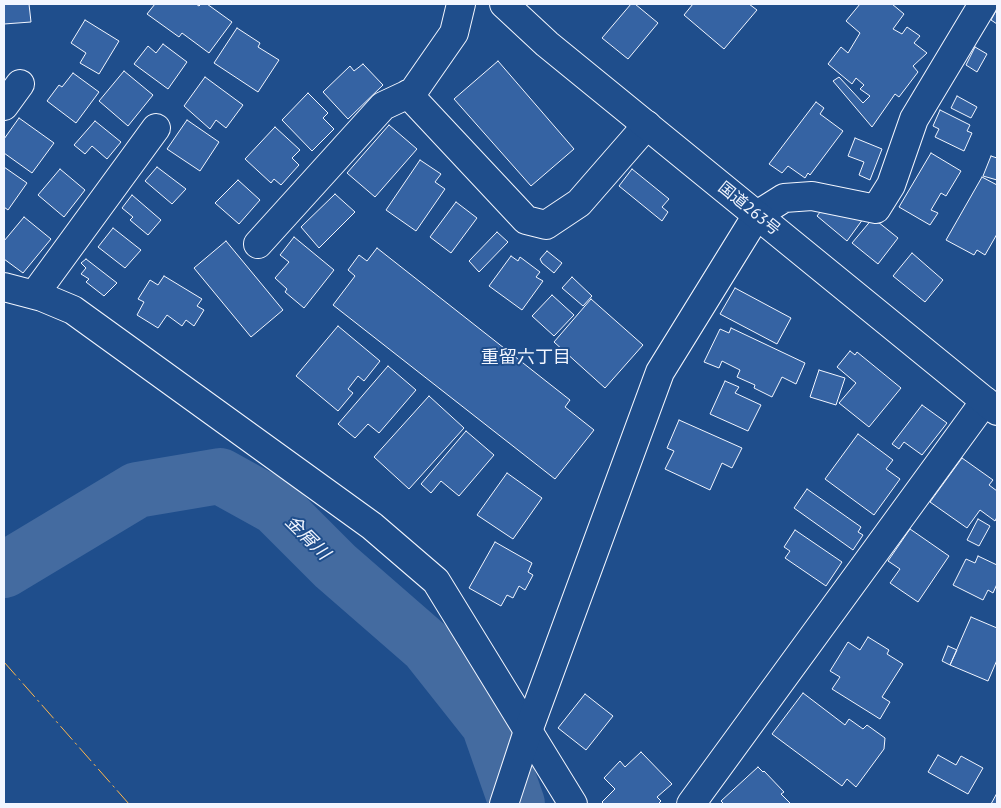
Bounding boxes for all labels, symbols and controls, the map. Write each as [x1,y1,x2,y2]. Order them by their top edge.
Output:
street label: 国道263号 [714,178,784,240]
district label: 重留六丁目 [481,347,571,369]
water label: 金屑川 [280,511,334,565]

